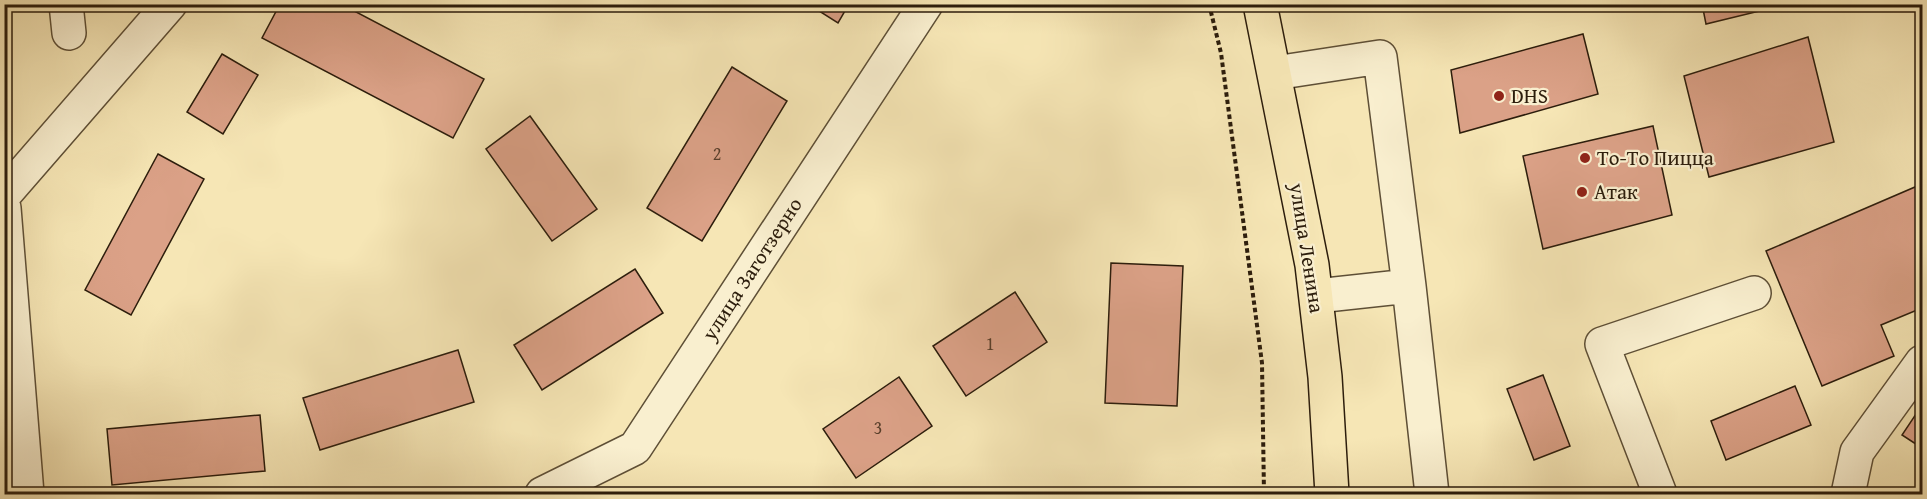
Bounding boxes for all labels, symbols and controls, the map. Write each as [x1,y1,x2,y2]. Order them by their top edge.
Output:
place label: DHS [1511,80,1548,111]
marker: DHS [1492,89,1506,103]
house number: 2 [713,140,721,167]
place label: То-То Пицца [1597,142,1714,173]
marker: То-То Пицца [1578,151,1592,165]
place label: Атак [1594,176,1638,207]
street label: улица Ленина [1282,180,1333,315]
marker: Атак [1575,185,1589,199]
street label: улица Заготзерно [693,191,810,347]
house number: 1 [986,330,994,357]
house number: 3 [874,414,882,441]

